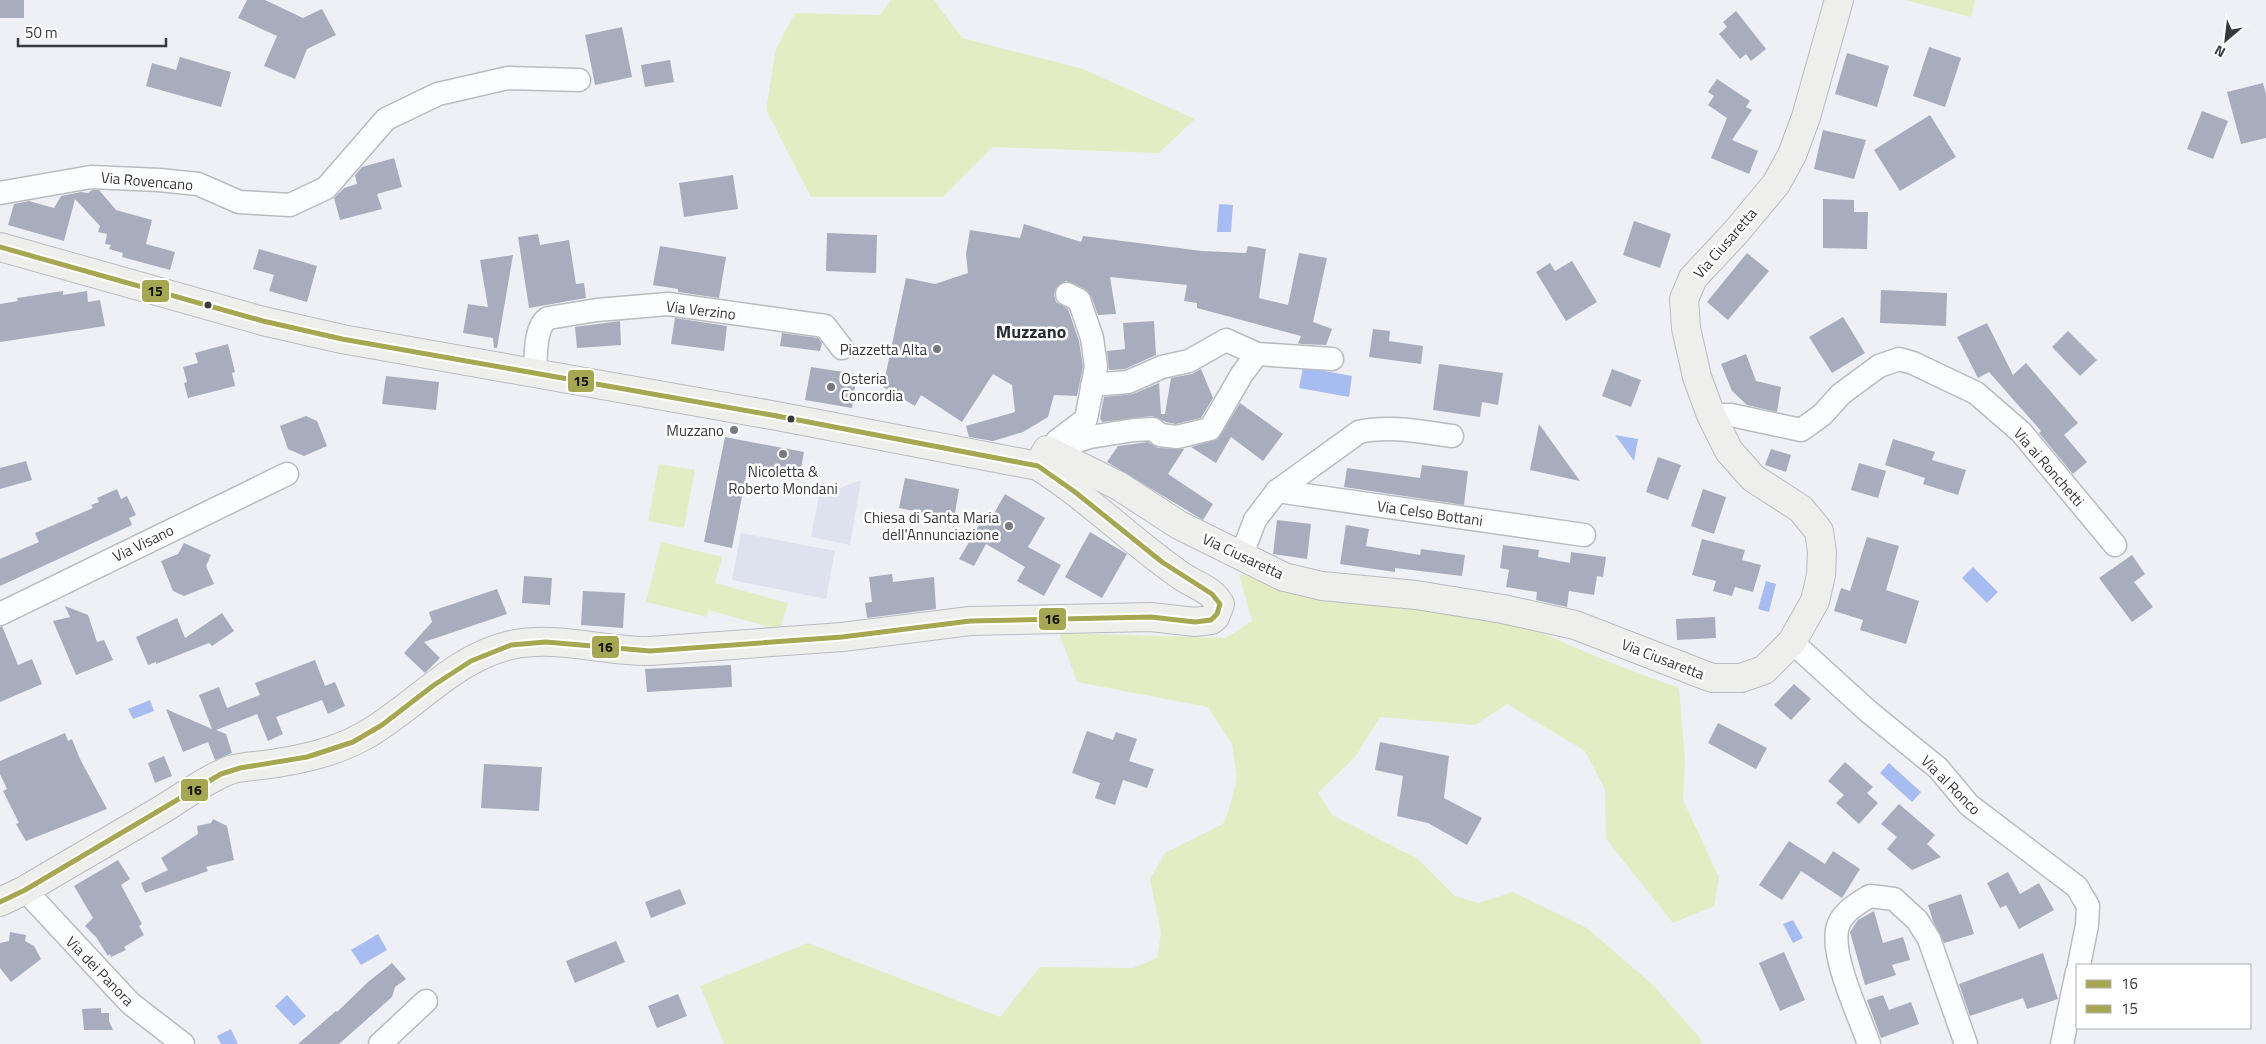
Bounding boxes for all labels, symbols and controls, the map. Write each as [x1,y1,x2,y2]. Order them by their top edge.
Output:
scale bar [18,15,165,47]
north arrow [2201,15,2251,65]
text: 50 m [25,21,58,44]
text: N [2210,40,2229,63]
street label: Via Rovencano [100,166,194,196]
street label: Via Ciusaretta [1688,202,1763,284]
line badge: 15 [141,279,170,303]
text: 15 [147,280,163,301]
street label: Via Verzino [665,294,737,326]
unlabelled marker [203,300,213,310]
district label: Muzzano [996,318,1066,345]
place label: Piazzetta Alta [840,338,927,361]
marker: Piazzetta Alta [931,343,943,355]
place label: Osteria Concordia [841,367,904,407]
line badge: 15 [567,369,595,393]
text: 15 [573,370,589,391]
marker: Osteria Concordia [825,381,837,393]
unlabelled marker [786,414,796,424]
place label: Muzzano [666,419,724,442]
street label: Via ai Ronchetti [2008,422,2090,512]
marker: Muzzano [728,424,740,436]
marker: Nicoletta & Roberto Mondani [777,448,789,460]
place label: Nicoletta & Roberto Mondani [728,460,838,500]
street label: Via Celso Bottani [1376,494,1484,532]
place label: Chiesa di Santa Maria dell'Annunciazione [864,506,999,546]
street label: Via Visano [109,518,177,568]
marker: Chiesa di Santa Maria dell'Annunciazione [1003,520,1015,532]
street label: Via Ciusaretta [1199,527,1288,585]
line badge: 16 [1038,607,1067,631]
text: 16 [1044,608,1060,629]
street label: Via Ciusaretta [1618,633,1708,686]
line badge: 16 [591,635,620,659]
text: 16 [597,636,613,657]
street label: Via al Ronco [1916,750,1986,820]
line badge: 16 [180,778,209,802]
text: 16 [186,779,202,800]
street label: Via dei Panora [60,931,140,1012]
legend [2076,964,2251,1029]
text: 16 [2121,972,2138,995]
text: 15 [2121,997,2138,1020]

